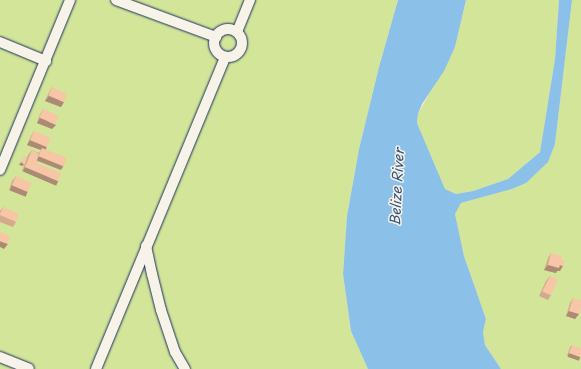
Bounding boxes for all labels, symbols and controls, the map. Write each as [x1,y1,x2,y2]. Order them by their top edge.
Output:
water label: Belize River [387,148,407,226]

